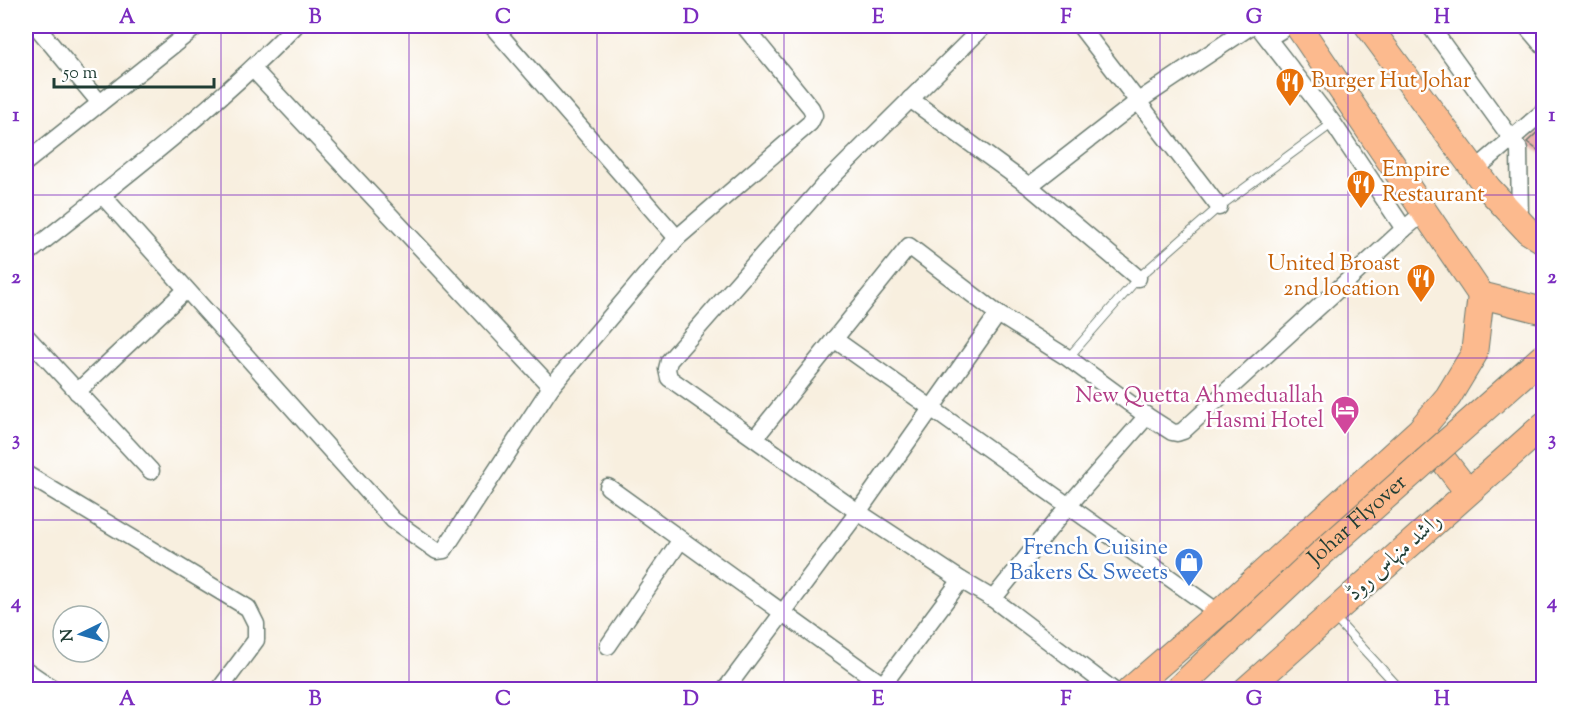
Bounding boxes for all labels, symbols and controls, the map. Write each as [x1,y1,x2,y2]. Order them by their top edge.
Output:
text: A [119,4,136,33]
text: B [309,4,322,33]
text: C [495,4,511,33]
text: D [683,4,699,33]
text: E [872,4,885,33]
text: F [1060,4,1072,33]
text: G [1246,4,1263,33]
text: H [1434,4,1450,33]
scale bar [54,51,214,89]
text: 50 m [62,61,98,87]
restaurant icon: Burger Hut Johar [1274,66,1306,108]
place label: Burger Hut Johar [1311,66,1471,98]
text: 1 [13,102,20,131]
text: 1 [1549,102,1556,131]
place label: Empire Restaurant [1382,155,1485,212]
restaurant icon: Empire Restaurant [1345,168,1377,210]
place label: United Broast 2nd location [1268,249,1400,306]
restaurant icon: United Broast 2nd location [1405,262,1437,304]
text: 2 [11,264,21,293]
text: 2 [1547,264,1557,293]
place label: New Quetta Ahmeduallah Hasmi Hotel [1075,381,1324,438]
hotel icon: New Quetta Ahmeduallah Hasmi Hotel [1329,394,1361,436]
text: 3 [12,426,20,455]
text: 3 [1548,426,1556,455]
street label: Johar Flyover [1301,468,1415,574]
street label: راشد منہاس روڈ [1340,506,1450,610]
place label: French Cuisine Bakers & Sweets [1010,533,1168,590]
shop icon: French Cuisine Bakers & Sweets [1173,546,1205,588]
text: 4 [10,589,21,618]
text: 4 [1546,589,1557,618]
north arrow [51,604,111,664]
text: N [57,628,81,642]
text: A [119,686,136,715]
text: B [309,686,322,715]
text: C [495,686,511,715]
text: D [683,686,699,715]
text: E [872,686,885,715]
text: F [1060,686,1072,715]
text: G [1246,686,1263,715]
text: H [1434,686,1450,715]

